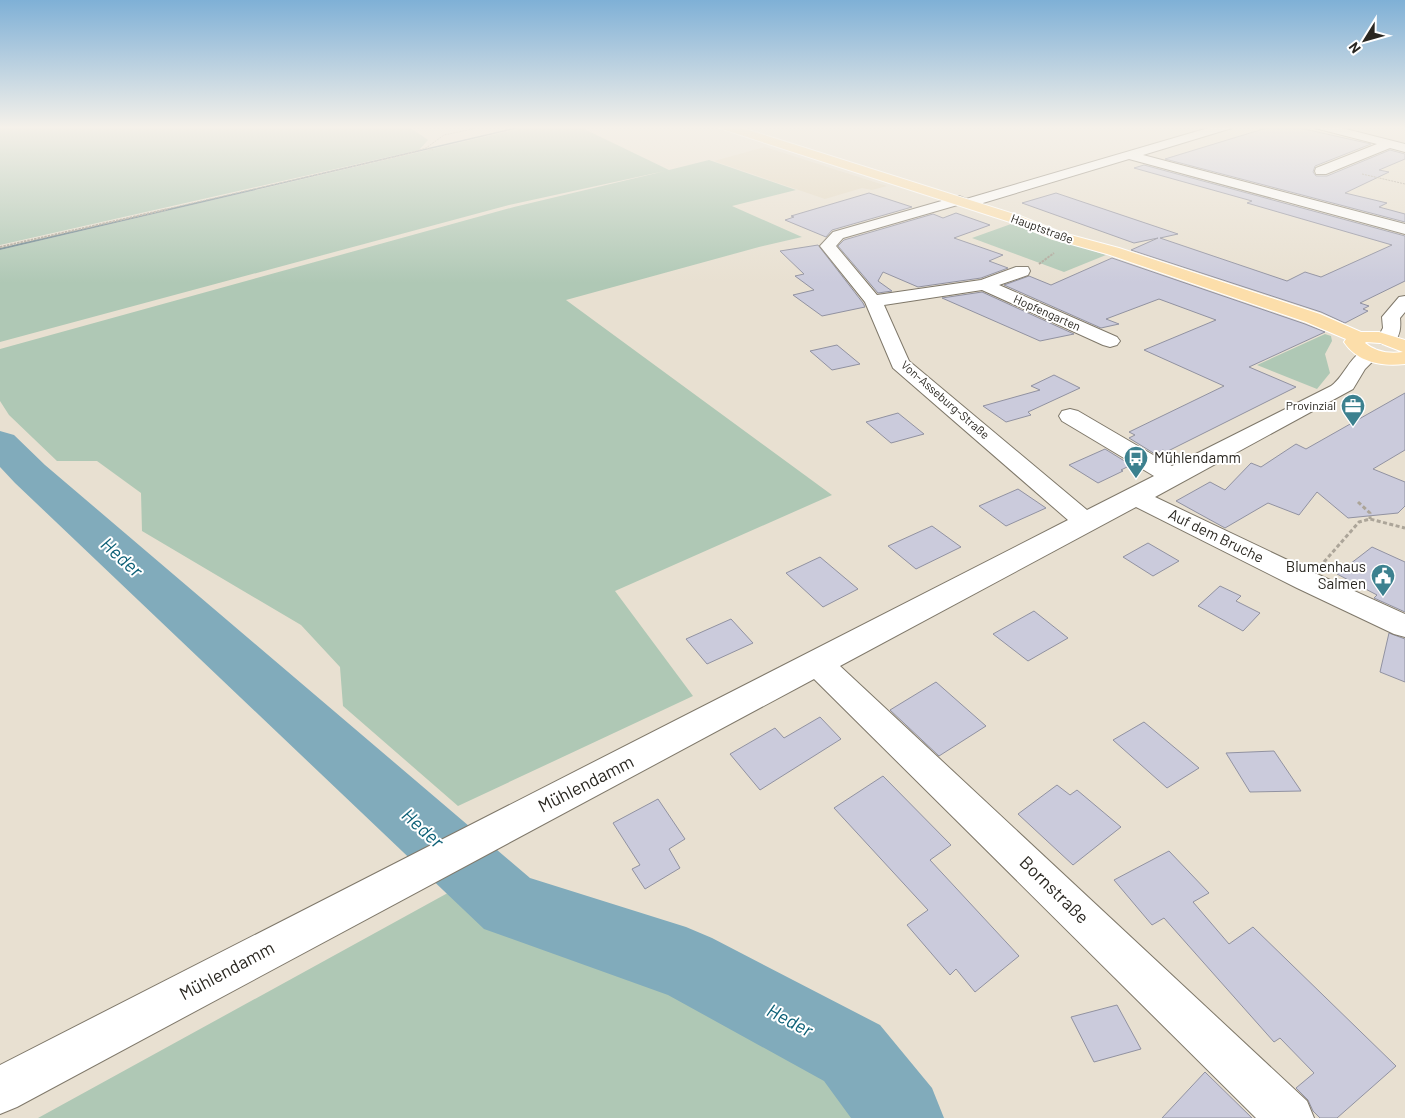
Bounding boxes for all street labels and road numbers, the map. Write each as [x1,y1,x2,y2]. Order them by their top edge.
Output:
street label: Hauptstraße [1009,210,1075,246]
street label: Hopfengarten [1012,291,1083,333]
street label: Von-Asseburg-Straße [899,357,993,441]
street label: Auf dem Bruche [1166,504,1267,566]
street label: Mühlendamm [534,750,637,817]
street label: Bornstraße [1015,851,1094,928]
street label: Mühlendamm [175,936,278,1004]

